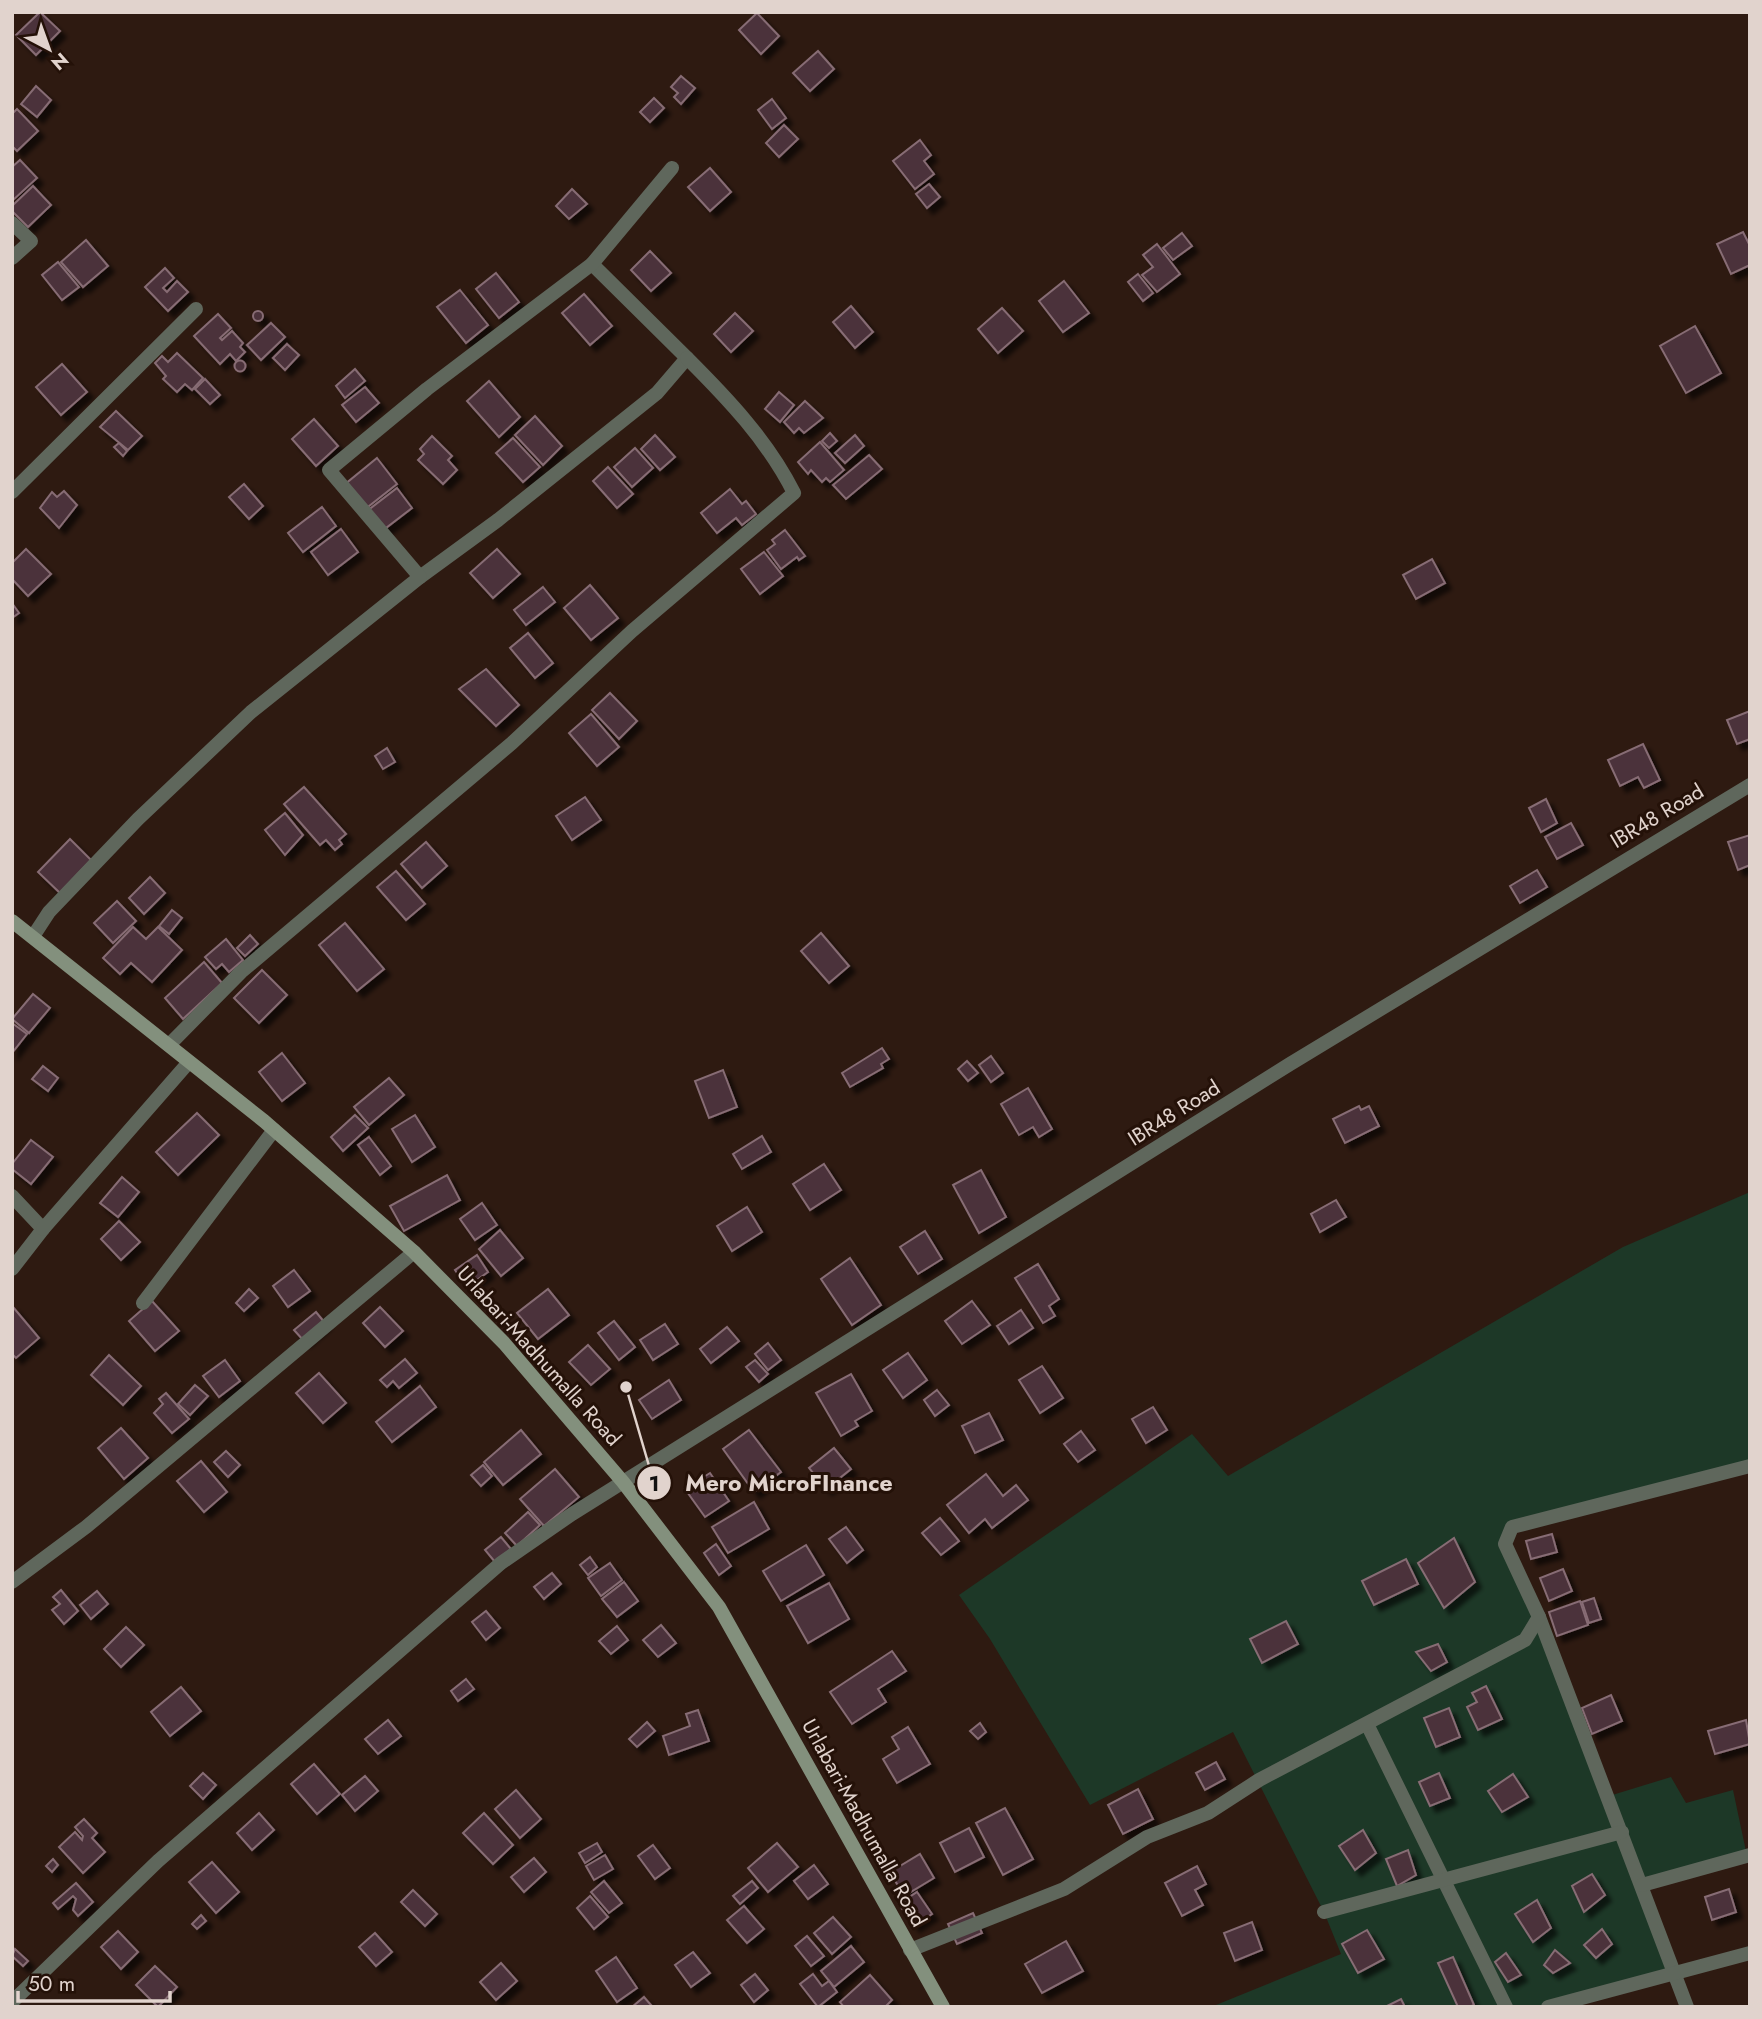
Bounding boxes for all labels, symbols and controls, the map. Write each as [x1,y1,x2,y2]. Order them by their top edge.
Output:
north arrow [14,14,84,84]
text: N [45,46,74,77]
street label: IBR48 Road [1605,776,1709,856]
street label: IBR48 Road [1122,1073,1226,1153]
street label: Urlabari-Madhumalla Road [450,1259,628,1453]
callout: Mero MicroFInance [636,1461,907,1505]
text: Mero MicroFInance [685,1466,893,1500]
text: 1 [649,1469,659,1499]
street label: Urlabari-Madhumalla Road [794,1714,934,1932]
scale bar [18,1960,170,2004]
text: 50 m [28,1969,75,1999]

